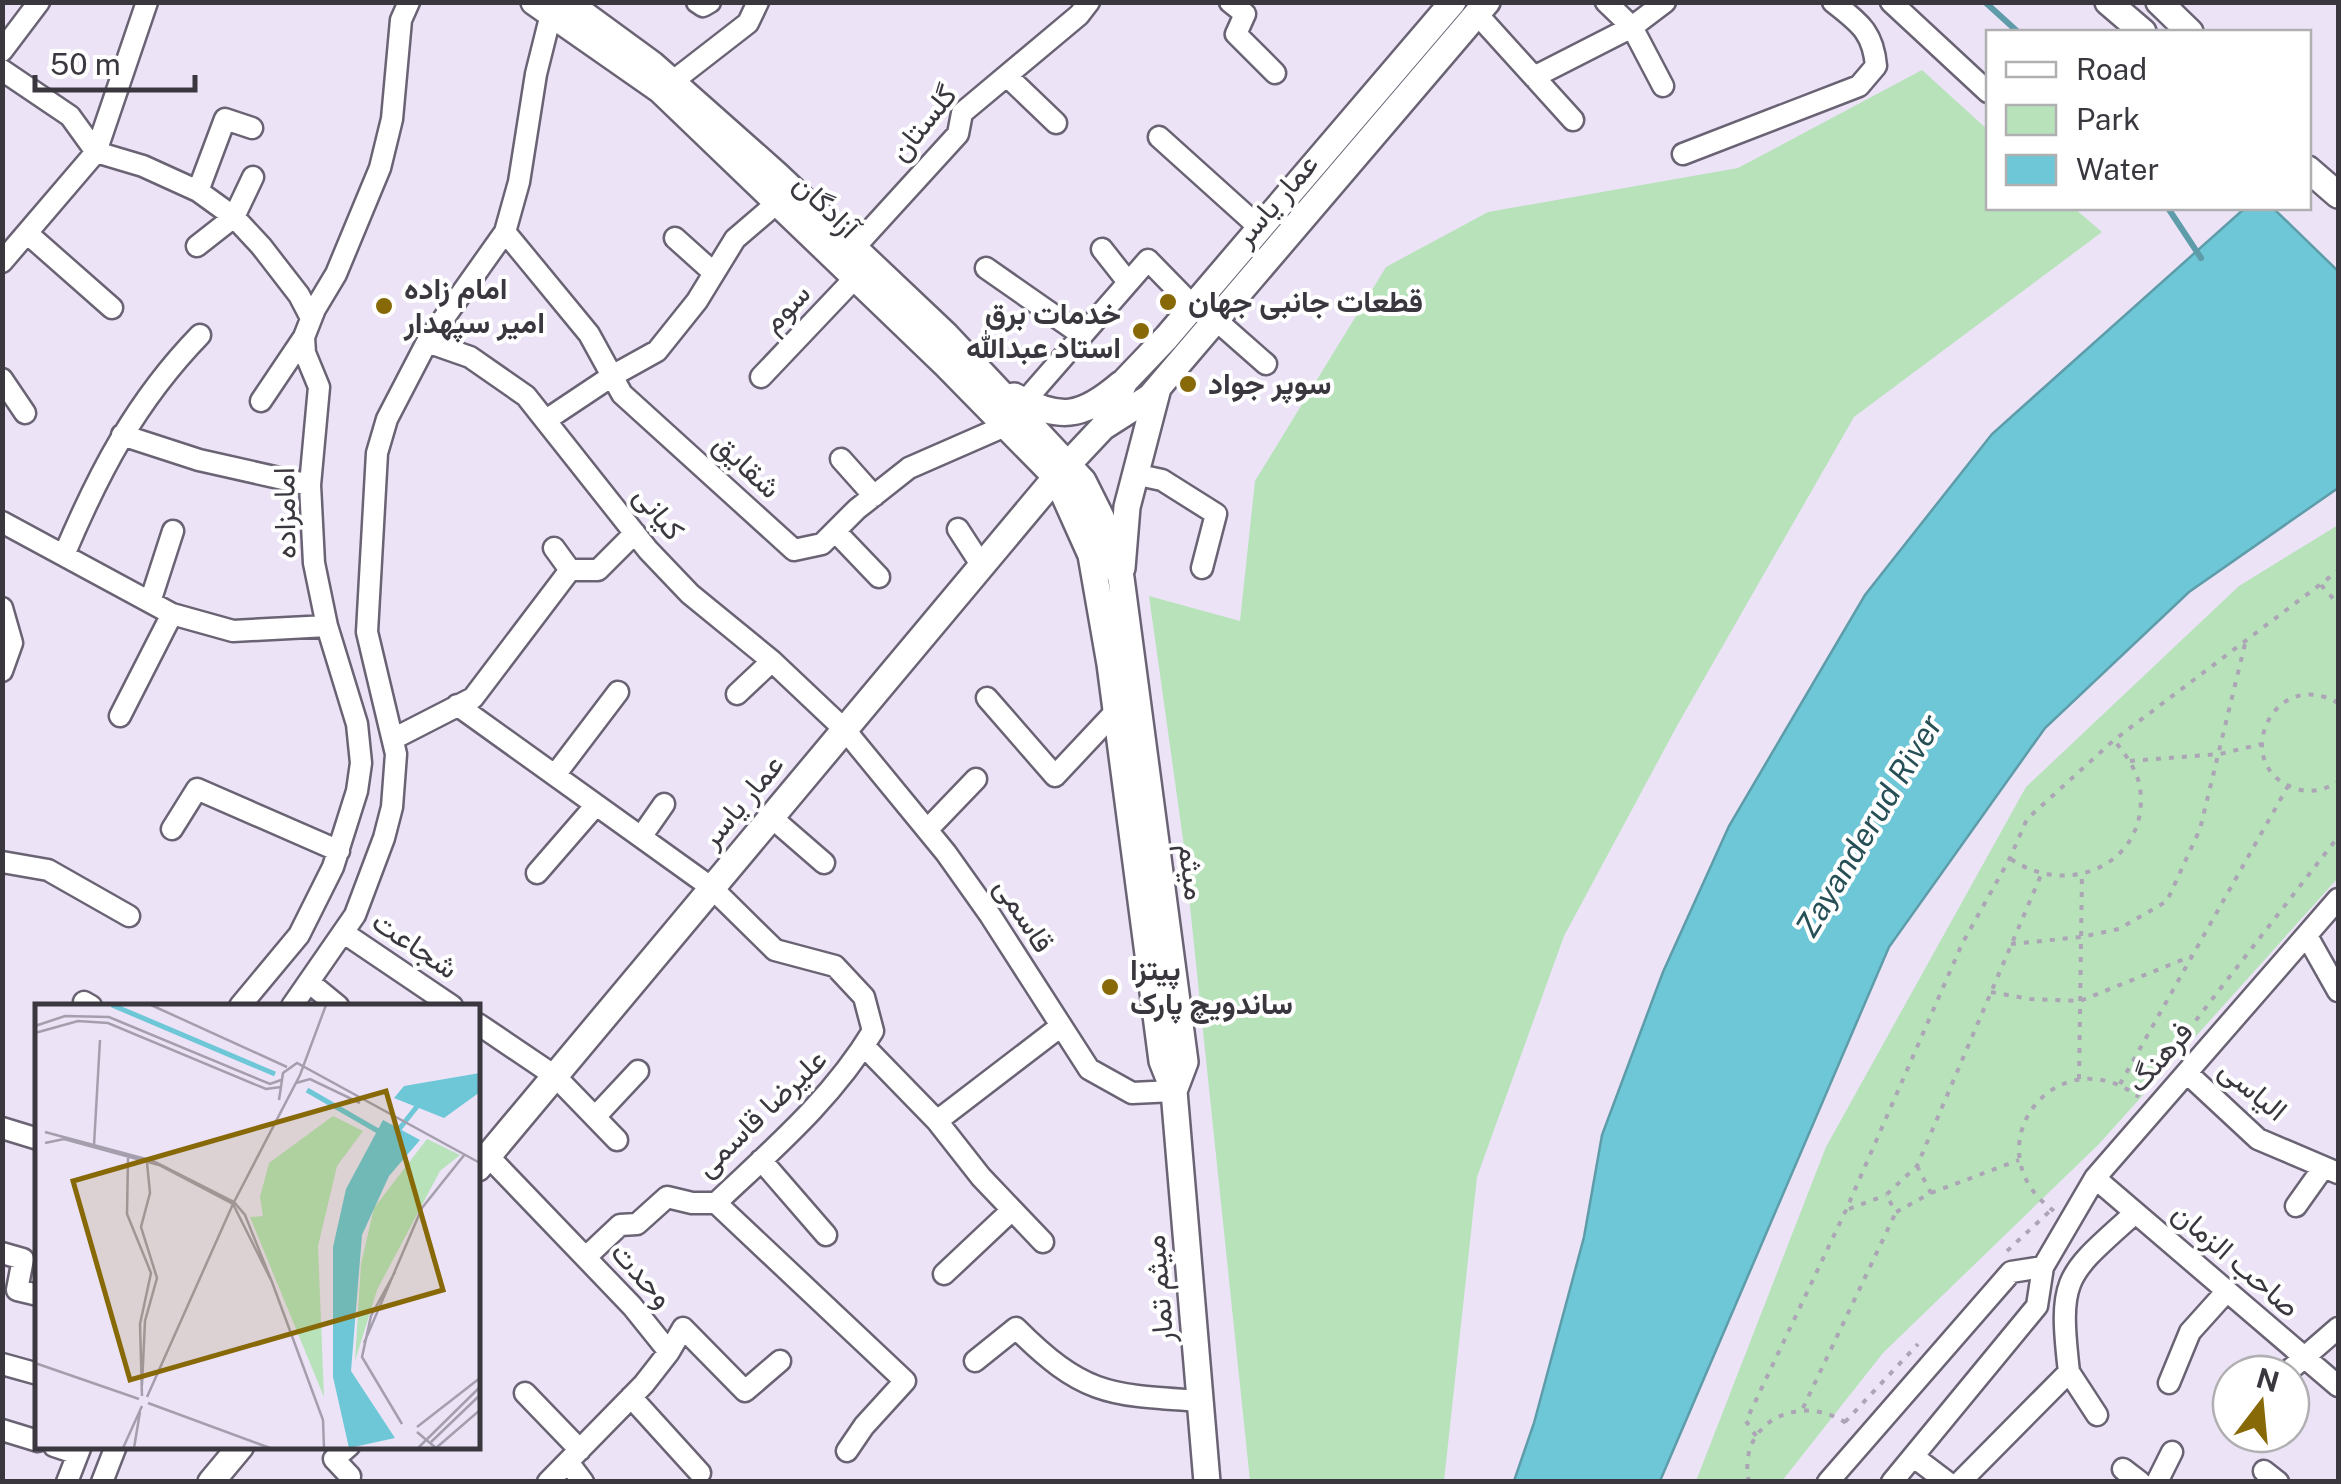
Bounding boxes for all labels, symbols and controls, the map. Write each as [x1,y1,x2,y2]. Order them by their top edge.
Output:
scale bar [35,30,195,92]
legend [1986,30,2311,210]
text: 50 m [50,46,121,82]
text: Road [2076,51,2147,87]
street label: گلستان [881,77,964,168]
text: Park [2076,101,2140,137]
street label: عمار یاسر [1225,146,1326,254]
text: Water [2076,151,2159,187]
street label: آزادگان [786,165,869,247]
place label: امام زاده امیر سپهدار [403,270,545,343]
street label: سوم [753,275,819,341]
place label: قطعات جانبی جهان [1188,283,1423,320]
marker: قطعات جانبی جهان [1157,291,1179,313]
marker: امام زاده امیر سپهدار [373,295,395,317]
place label: خدمات برق استاد عبدالله [966,295,1121,365]
marker: خدمات برق استاد عبدالله [1130,320,1152,342]
place label: سوپر جواد [1208,365,1331,404]
marker: سوپر جواد [1177,373,1199,395]
street label: شقایق [706,425,789,506]
street label: امامزاده [265,467,304,559]
street label: کیانی [626,478,693,548]
water label: Zayanderud River [1788,707,1950,943]
street label: عمار یاسر [691,746,791,856]
street label: میثم [1170,842,1214,902]
street label: قاسمی [986,870,1062,959]
street label: شجاعت [366,903,465,986]
place label: پیتزا ساندویچ پارک [1130,951,1293,1024]
marker: پیتزا ساندویچ پارک [1099,976,1121,998]
inset map [35,1004,480,1449]
street label: فرهنگ [2119,1014,2201,1100]
street label: علیرضا قاسمی [687,1041,834,1185]
street label: الیاسی [2212,1051,2295,1129]
street label: صاحب الزمان [2165,1194,2308,1325]
street label: میثم تمار [1135,1233,1183,1346]
street label: وحدت [603,1234,681,1315]
north arrow [2211,1354,2311,1454]
text: N [2253,1361,2283,1398]

